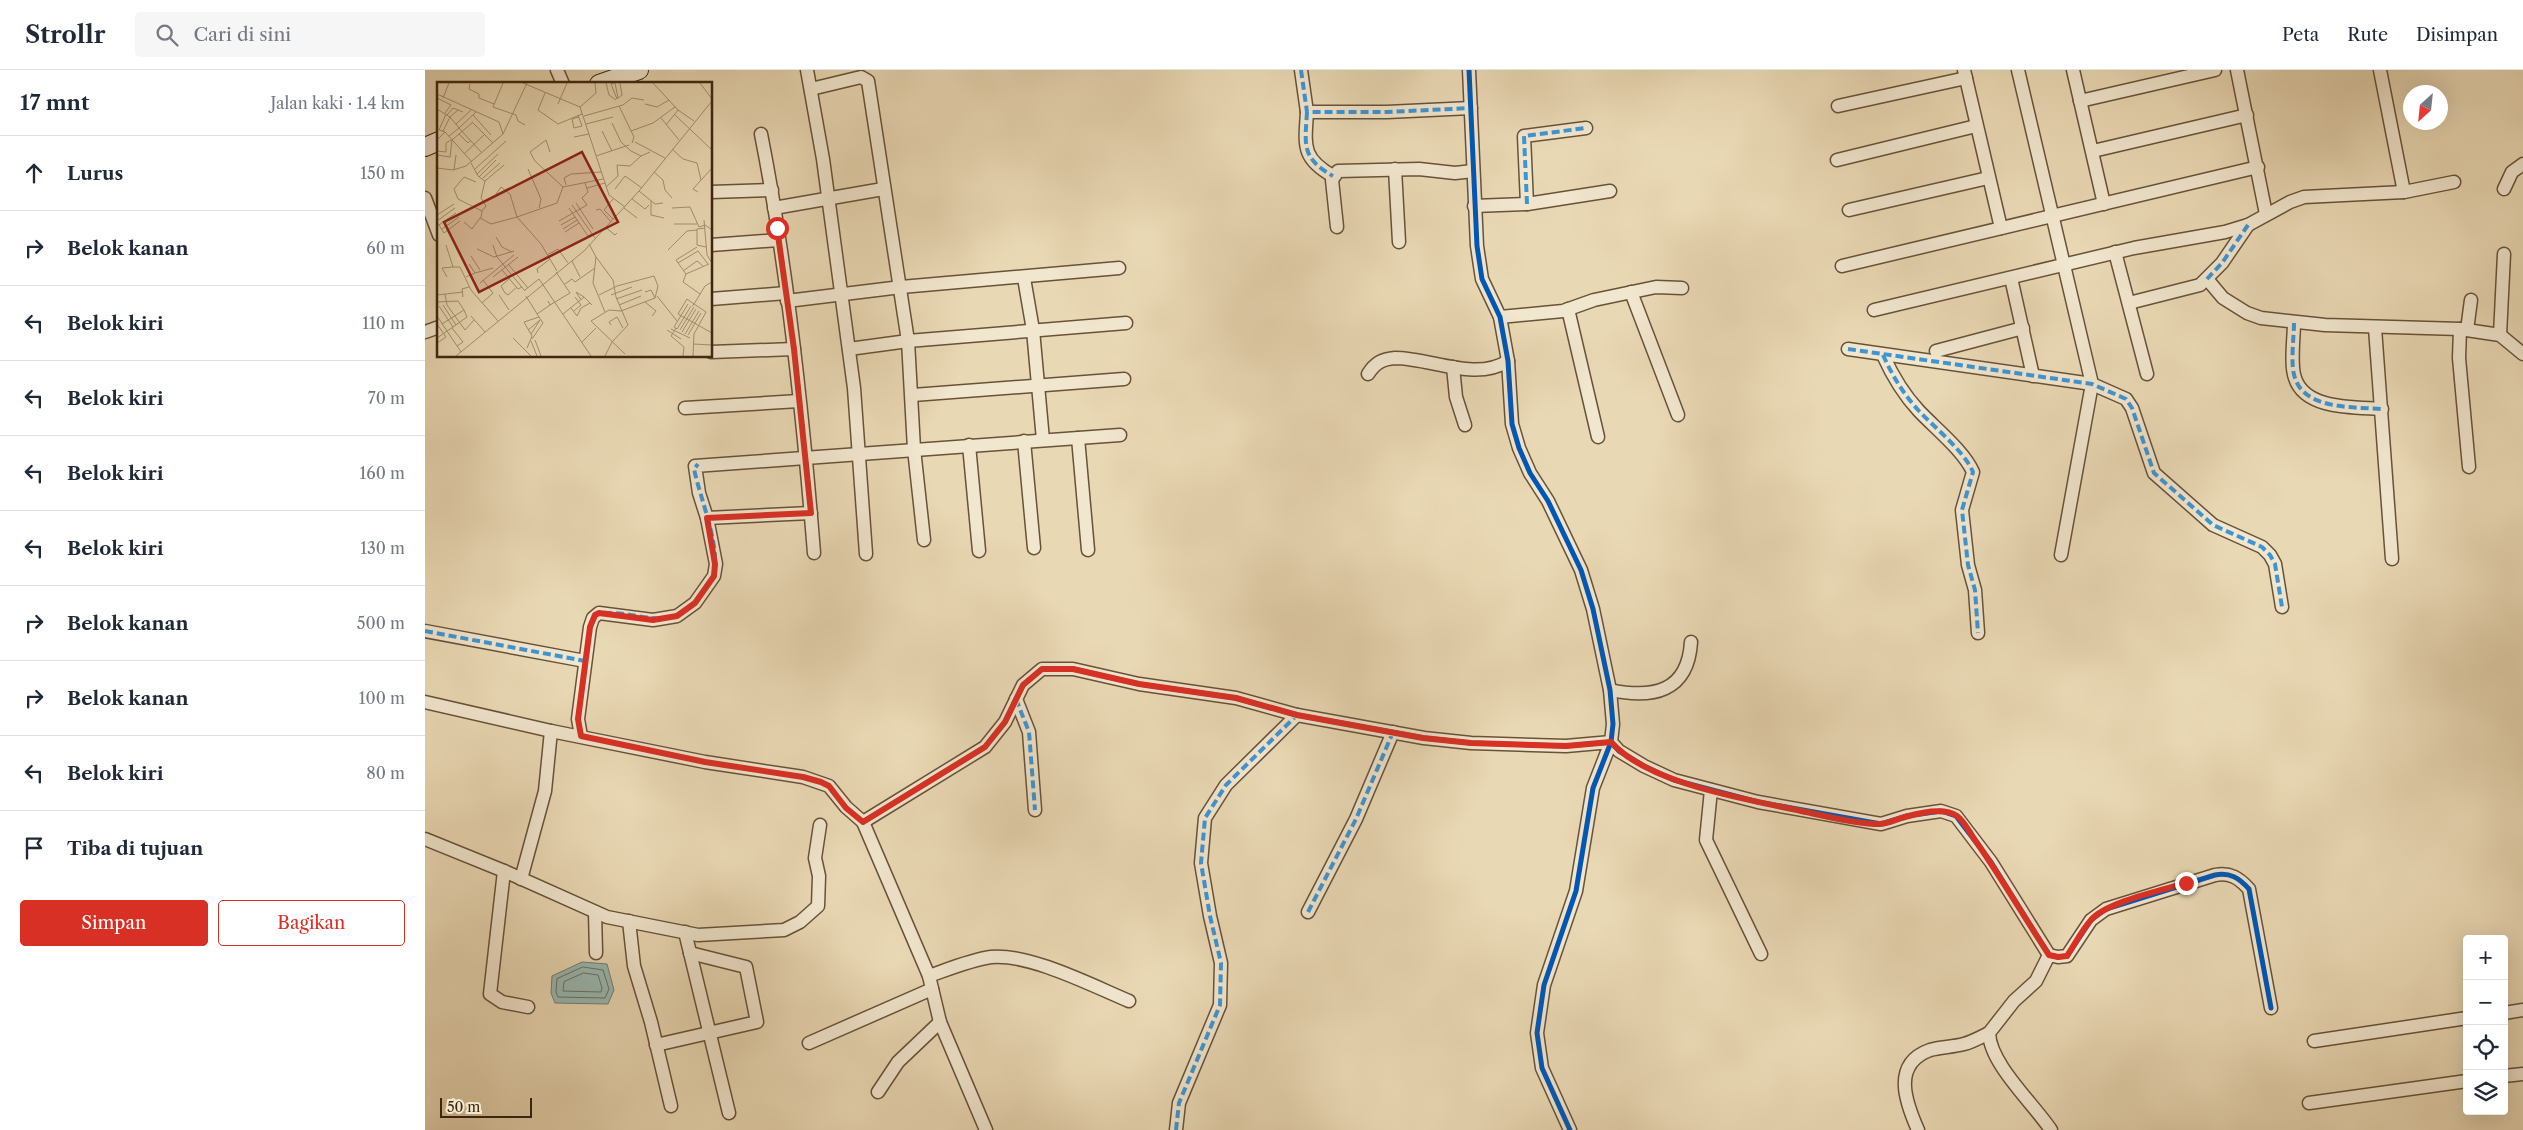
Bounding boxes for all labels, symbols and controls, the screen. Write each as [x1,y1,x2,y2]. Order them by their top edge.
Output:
search box [135,12,485,57]
text: Strollr [25,20,105,49]
icon: search [153,21,181,49]
text: Cari di sini [193,23,291,46]
text: Peta [2282,24,2319,46]
text: Rute [2347,24,2388,46]
text: Disimpan [2416,24,2498,46]
inset map [437,82,713,358]
north arrow [2403,85,2448,130]
text: 17 mnt [20,90,89,115]
text: Jalan kaki · 1.4 km [271,93,405,113]
icon: ahead [20,159,48,187]
text: Lurus [67,162,123,185]
text: 150 m [360,163,405,183]
route start [766,217,789,240]
icon: right [20,234,48,262]
text: Belok kanan [67,237,189,260]
text: 60 m [366,238,405,258]
icon: left [20,309,48,337]
text: Belok kiri [67,312,164,335]
text: 110 m [362,313,405,333]
icon: left [20,384,48,412]
text: Belok kiri [67,387,164,410]
text: 70 m [368,388,405,408]
icon: left [20,459,48,487]
text: Belok kiri [67,462,164,485]
text: 160 m [360,463,405,483]
icon: left [20,534,48,562]
text: Belok kiri [67,537,164,560]
text: 130 m [360,538,405,558]
icon: right [20,609,48,637]
text: Belok kanan [67,612,189,635]
text: 500 m [357,613,405,633]
icon: right [20,684,48,712]
text: Belok kanan [67,687,189,710]
text: 100 m [359,688,405,708]
icon: left [20,759,48,787]
text: Belok kiri [67,762,164,785]
text: 80 m [366,763,405,783]
icon: arrive [20,834,48,862]
text: Tiba di tujuan [67,837,203,860]
route end [2175,872,2198,895]
button: Simpan [20,900,208,946]
button: Bagikan [218,900,405,946]
map controls [2463,935,2508,1115]
button: + [2463,935,2508,980]
button: − [2463,980,2508,1025]
button: locate [2463,1025,2508,1070]
button: layers [2463,1070,2508,1115]
scale bar [440,1095,533,1118]
text: 50 m [447,1098,480,1116]

